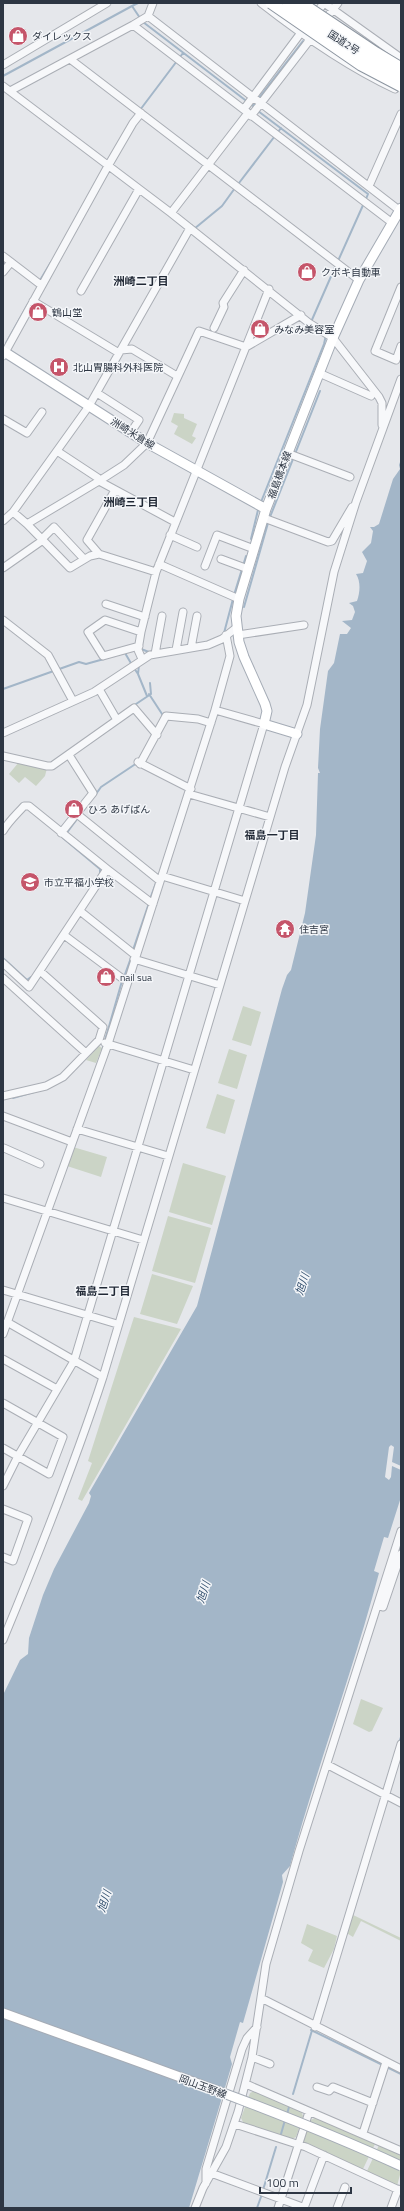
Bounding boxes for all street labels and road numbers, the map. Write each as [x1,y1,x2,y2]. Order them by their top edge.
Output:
street label: 国道2号 [325,26,363,58]
street label: 洲崎米倉線 [108,414,158,453]
street label: 福島橋本線 [264,449,295,501]
street label: 岡山玉野線 [177,2071,229,2102]

